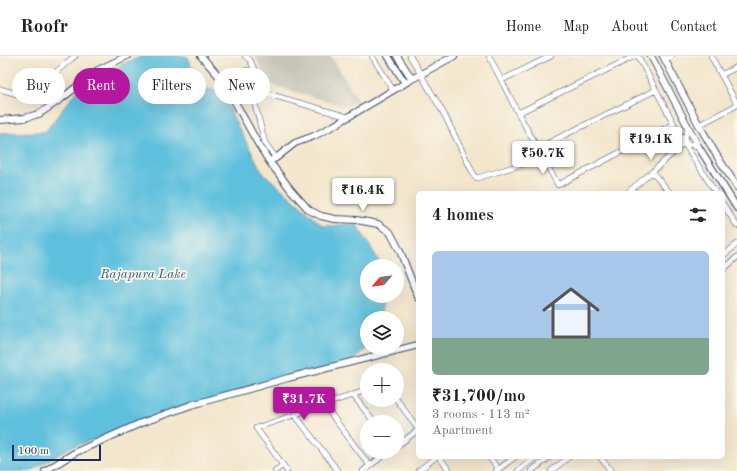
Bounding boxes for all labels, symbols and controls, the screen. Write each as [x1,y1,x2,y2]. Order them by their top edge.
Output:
text: Roofr [20,18,68,37]
text: Home [506,20,541,34]
text: Map [563,20,589,34]
text: About [611,20,648,34]
text: Contact [670,20,717,34]
chip: Buy [12,68,65,104]
chip: Rent [73,68,130,104]
chip: Filters [138,68,206,104]
chip: New [214,68,270,104]
pin: ₹19.1K [618,127,684,161]
text: ₹19.1K [629,133,673,146]
pin: ₹50.7K [510,141,576,175]
text: ₹50.7K [521,147,565,160]
pin: ₹16.4K [330,178,396,212]
text: ₹16.4K [341,184,385,197]
icon: filters [687,204,709,226]
text: 4 homes [432,207,494,224]
north arrow [360,259,404,303]
map controls [360,259,404,459]
water label: Rajapura Lake [99,268,186,281]
icon: home [535,277,607,349]
button: layers [360,311,404,355]
button: + [360,363,404,407]
pin: ₹31.7K [271,387,337,421]
text: ₹31,700/mo [432,388,526,405]
text: ₹31.7K [282,393,326,406]
text: 3 rooms · 113 m² [432,408,530,421]
button: − [360,415,404,459]
text: Apartment [432,424,493,437]
scale bar [12,443,101,462]
text: 100 m [18,446,49,457]

